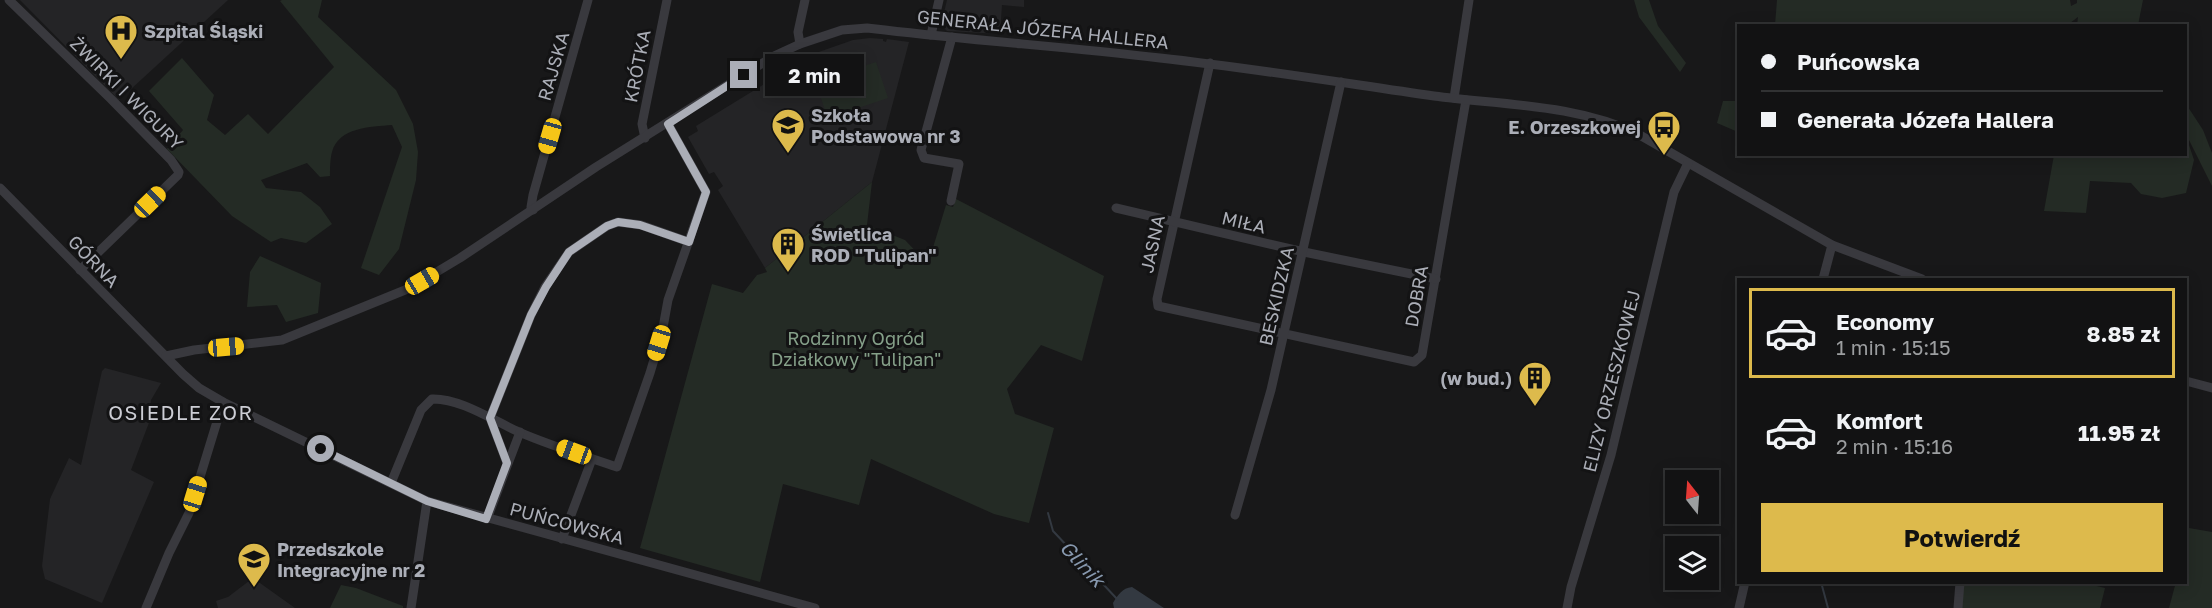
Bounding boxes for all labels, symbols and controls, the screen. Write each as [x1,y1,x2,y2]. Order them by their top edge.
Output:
street label: GENERAŁA JÓZEFA HALLERA [916,5,1170,53]
hospital icon: Szpital Śląski [103,13,139,60]
place label: Szpital Śląski [144,20,263,42]
street label: KRÓTKA [619,28,655,104]
street label: RAJSKA [533,29,573,103]
street label: ŻWIRKI I WIGURY [66,32,188,154]
text: Puńcowska [1797,48,1920,75]
callout: 2 min [765,54,864,96]
route end [730,61,757,88]
text: 2 min [788,63,841,87]
place label: Szkoła Podstawowa nr 3 [811,104,961,147]
text: Generała Józefa Hallera [1797,106,2054,133]
school or university icon: Szkoła Podstawowa nr 3 [770,107,806,154]
bus stop icon: E. Orzeszkowej [1646,109,1682,156]
car [536,116,564,156]
place label: E. Orzeszkowej [1508,116,1641,138]
car [131,183,169,221]
street label: MIŁA [1220,206,1268,238]
street label: JASNA [1135,213,1169,275]
place label: Świetlica ROD "Tulipan" [811,223,937,266]
building icon: Świetlica ROD "Tulipan" [770,226,806,273]
street label: GÓRNA [64,230,124,292]
street label: BESKIDZKA [1254,244,1298,348]
street label: DOBRA [1400,263,1432,329]
car [402,264,442,298]
street label: ELIZY ORZESZKOWEJ [1578,288,1644,474]
icon: car [1764,306,1818,360]
text: Economy [1836,308,1934,335]
text: 8.85 zł [2086,320,2160,347]
car [645,323,673,363]
park label: Rodzinny Ogród Działkowy "Tulipan" [771,327,941,370]
text: 1 min · 15:15 [1836,335,1951,359]
car [207,336,245,358]
building icon: (w bud.) [1517,360,1553,407]
place label: (w bud.) [1440,367,1512,389]
district label: OSIEDLE ZOR [108,400,254,424]
icon: car [1764,405,1818,459]
text: Komfort [1836,407,1923,434]
text: 11.95 zł [2078,419,2160,446]
text: 2 min · 15:16 [1836,434,1953,458]
route start [307,435,334,462]
car [554,437,594,467]
north arrow [1665,470,1719,524]
map controls [1665,470,1719,590]
car [181,474,209,514]
street label: PUŃCOWSKA [507,497,627,549]
button: Potwierdź [1761,503,2163,572]
water label: Glinik [1056,535,1112,593]
button: layers [1665,536,1719,590]
place label: Przedszkole Integracyjne nr 2 [277,538,425,581]
school or university icon: Przedszkole Integracyjne nr 2 [236,541,272,588]

